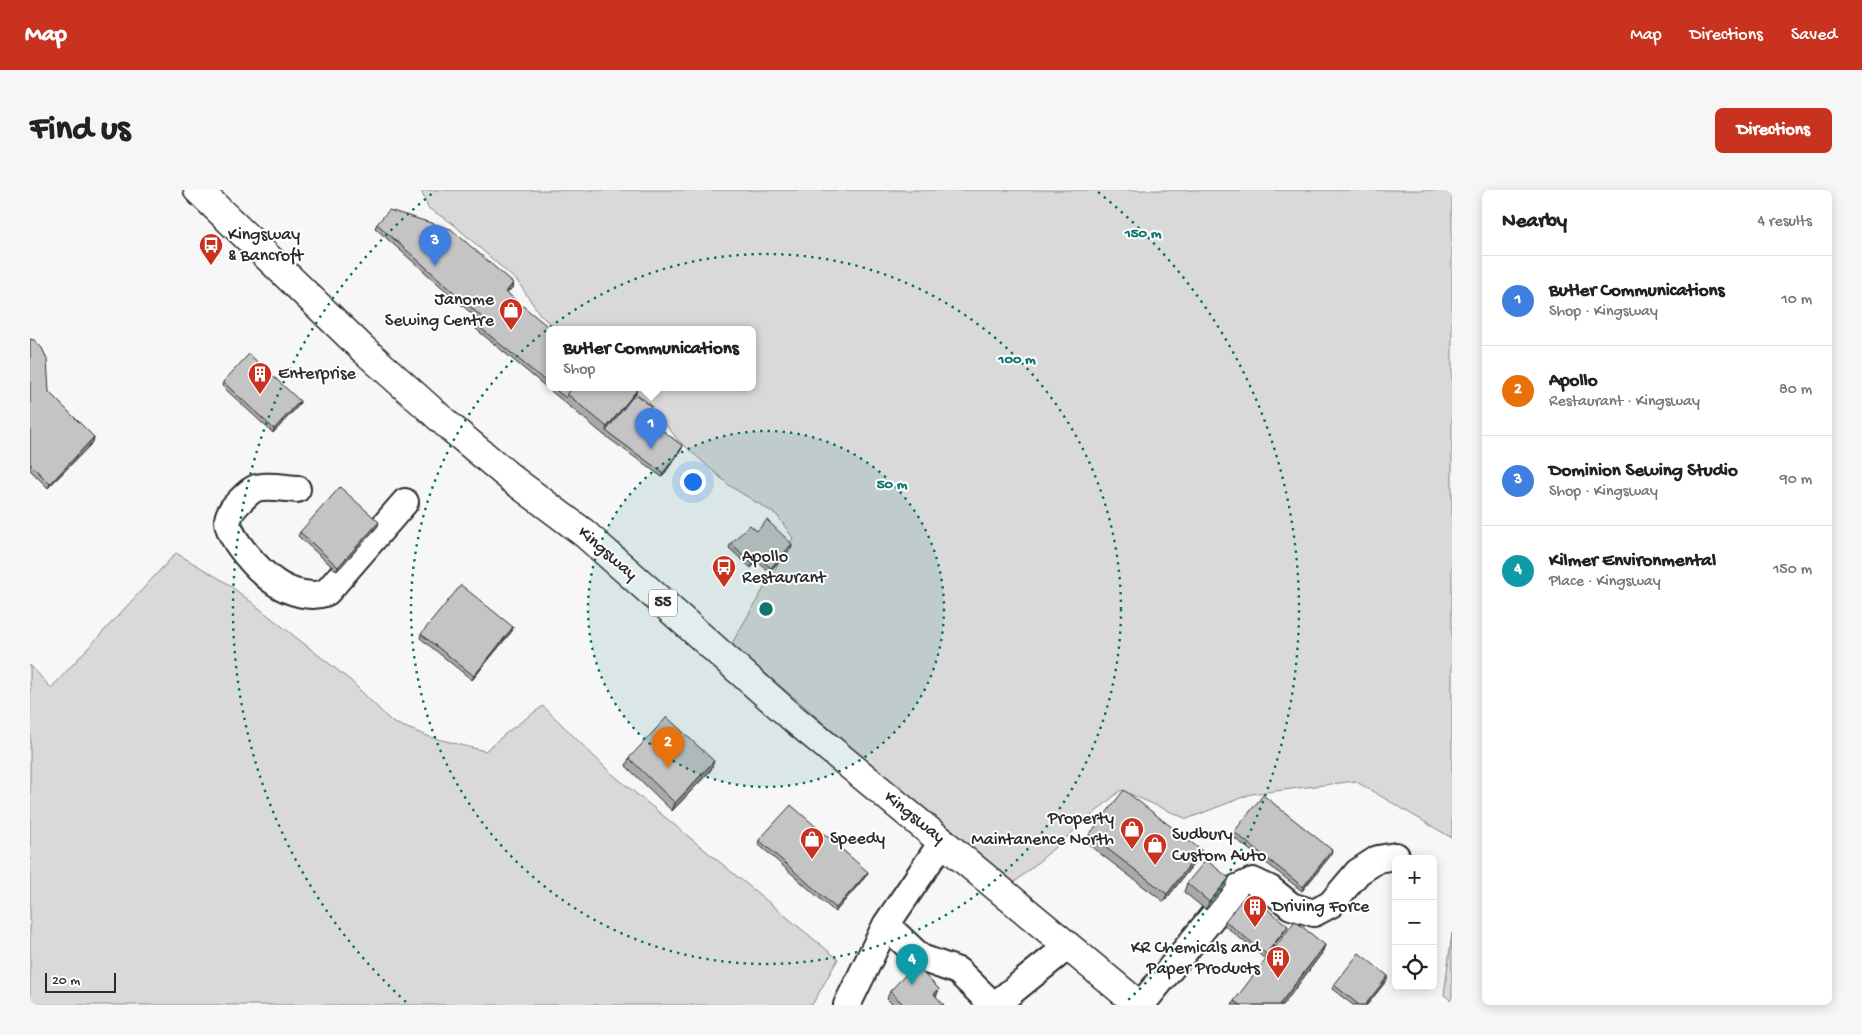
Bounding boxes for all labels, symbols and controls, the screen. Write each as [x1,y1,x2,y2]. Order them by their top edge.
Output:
text: Map [25,21,67,50]
text: Map [1630,25,1662,46]
text: Directions [1690,25,1763,46]
text: Saved [1791,25,1837,46]
button: Directions [1715,108,1832,153]
text: Find us [30,110,130,151]
text: Nearby [1502,210,1567,235]
text: 4 results [1757,213,1812,232]
place label: Kingsway & Bancroft [228,225,305,267]
pin: 3 [419,225,451,266]
text: 150 m [1124,225,1162,243]
bus stop icon: Kingsway & Bancroft [198,232,224,266]
text: Butler Communications [1549,280,1725,303]
place label: Janome Sewing Centre [385,290,495,332]
text: 1 [1515,291,1521,310]
text: 10 m [1781,291,1812,310]
shop icon: Janome Sewing Centre [498,297,524,331]
text: Shop · Kingsway [1549,303,1658,322]
popup [546,326,756,391]
text: Butler Communications [563,338,739,361]
text: 100 m [997,351,1036,369]
building icon: Enterprise [247,361,273,395]
text: Shop [563,361,595,380]
place label: Enterprise [278,364,357,385]
text: Apollo [1549,370,1598,393]
text: 2 [1514,381,1522,400]
text: 80 m [1779,381,1812,400]
text: Restaurant · Kingsway [1549,393,1700,412]
pin: 1 [635,408,667,449]
text: Dominion Sewing Studio [1549,460,1738,483]
your location [680,469,706,495]
text: 3 [1514,471,1522,490]
text: 90 m [1780,471,1812,490]
text: 50 m [877,476,908,494]
text: Shop · Kingsway [1549,483,1658,502]
street label: Kingsway [573,522,641,586]
place label: Apollo Restaurant [742,547,827,589]
text: Kilmer Environmental [1549,550,1716,573]
bus stop icon: Apollo Restaurant [711,554,737,588]
text: 4 [1514,561,1522,580]
text: 150 m [1773,561,1812,580]
text: Place · Kingsway [1549,573,1661,592]
road number: 55 [649,589,677,616]
centre of rings [757,600,775,618]
pin: 2 [652,727,684,768]
street label: Kingsway [879,787,949,849]
place label: Property Maintanence North [971,809,1114,851]
shop icon: Property Maintanence North [1119,816,1145,850]
place label: Sudbury Custom Auto [1172,825,1266,867]
shop icon: Speedy [799,826,825,860]
place label: Speedy [830,829,885,850]
shop icon: Sudbury Custom Auto [1142,832,1168,866]
map controls [1392,855,1437,990]
button: + [1392,855,1437,900]
building icon: Driving Force [1242,894,1268,928]
place label: Driving Force [1271,897,1370,918]
button: − [1392,900,1437,945]
place label: KR Chemicals and Paper Products [1131,938,1261,980]
pin: 4 [896,944,928,985]
building icon: KR Chemicals and Paper Products [1265,945,1291,979]
button: locate [1392,945,1437,990]
scale bar [45,970,116,993]
text: 20 m [52,973,80,990]

